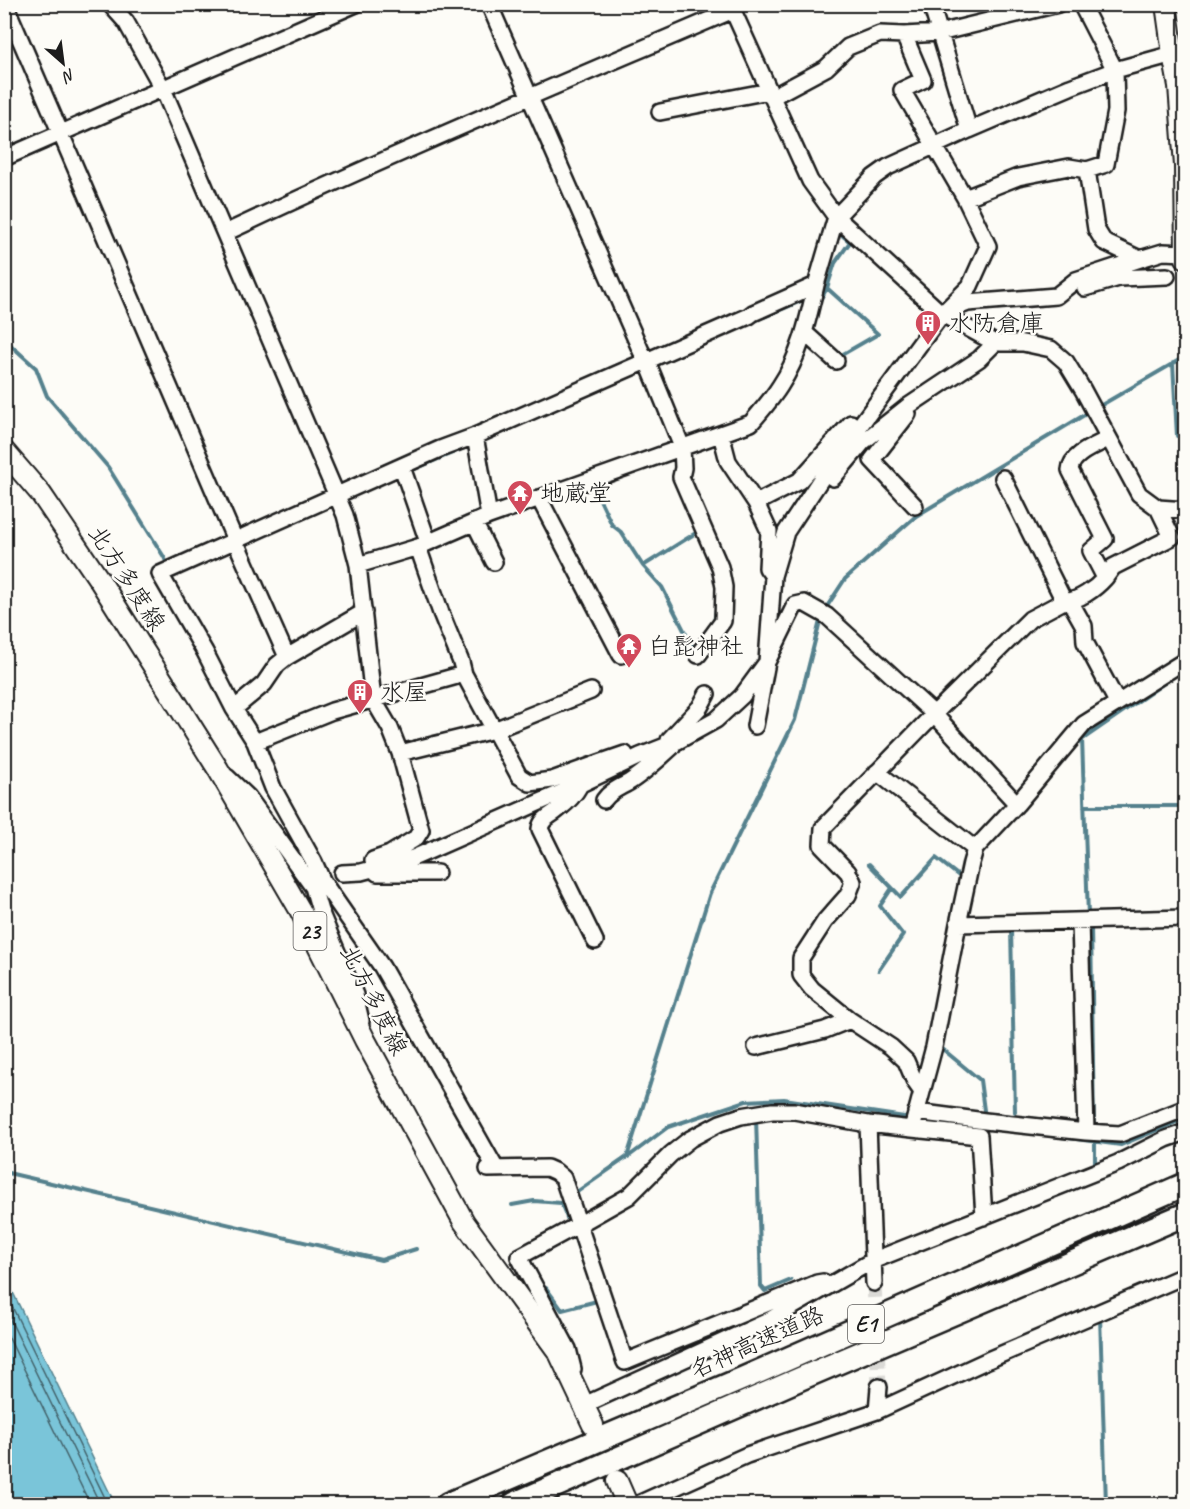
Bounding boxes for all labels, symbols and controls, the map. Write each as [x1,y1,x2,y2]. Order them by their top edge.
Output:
north arrow [33,33,93,93]
text: N [58,64,79,88]
building icon: 水防倉庫 [913,308,943,346]
place label: 水防倉庫 [948,308,1044,338]
temple icon: 地蔵堂 [505,478,535,516]
place label: 地蔵堂 [540,478,612,508]
street label: 北方多度線 [82,520,172,636]
temple icon: 白髭神社 [614,631,644,669]
place label: 白髭神社 [648,631,744,661]
building icon: 水屋 [345,677,375,715]
place label: 水屋 [380,677,428,707]
road number: 23 [294,912,326,950]
street label: 北方多度線 [333,940,415,1060]
street label: 名神高速道路 [685,1299,829,1385]
road number: E1 [848,1305,884,1343]

